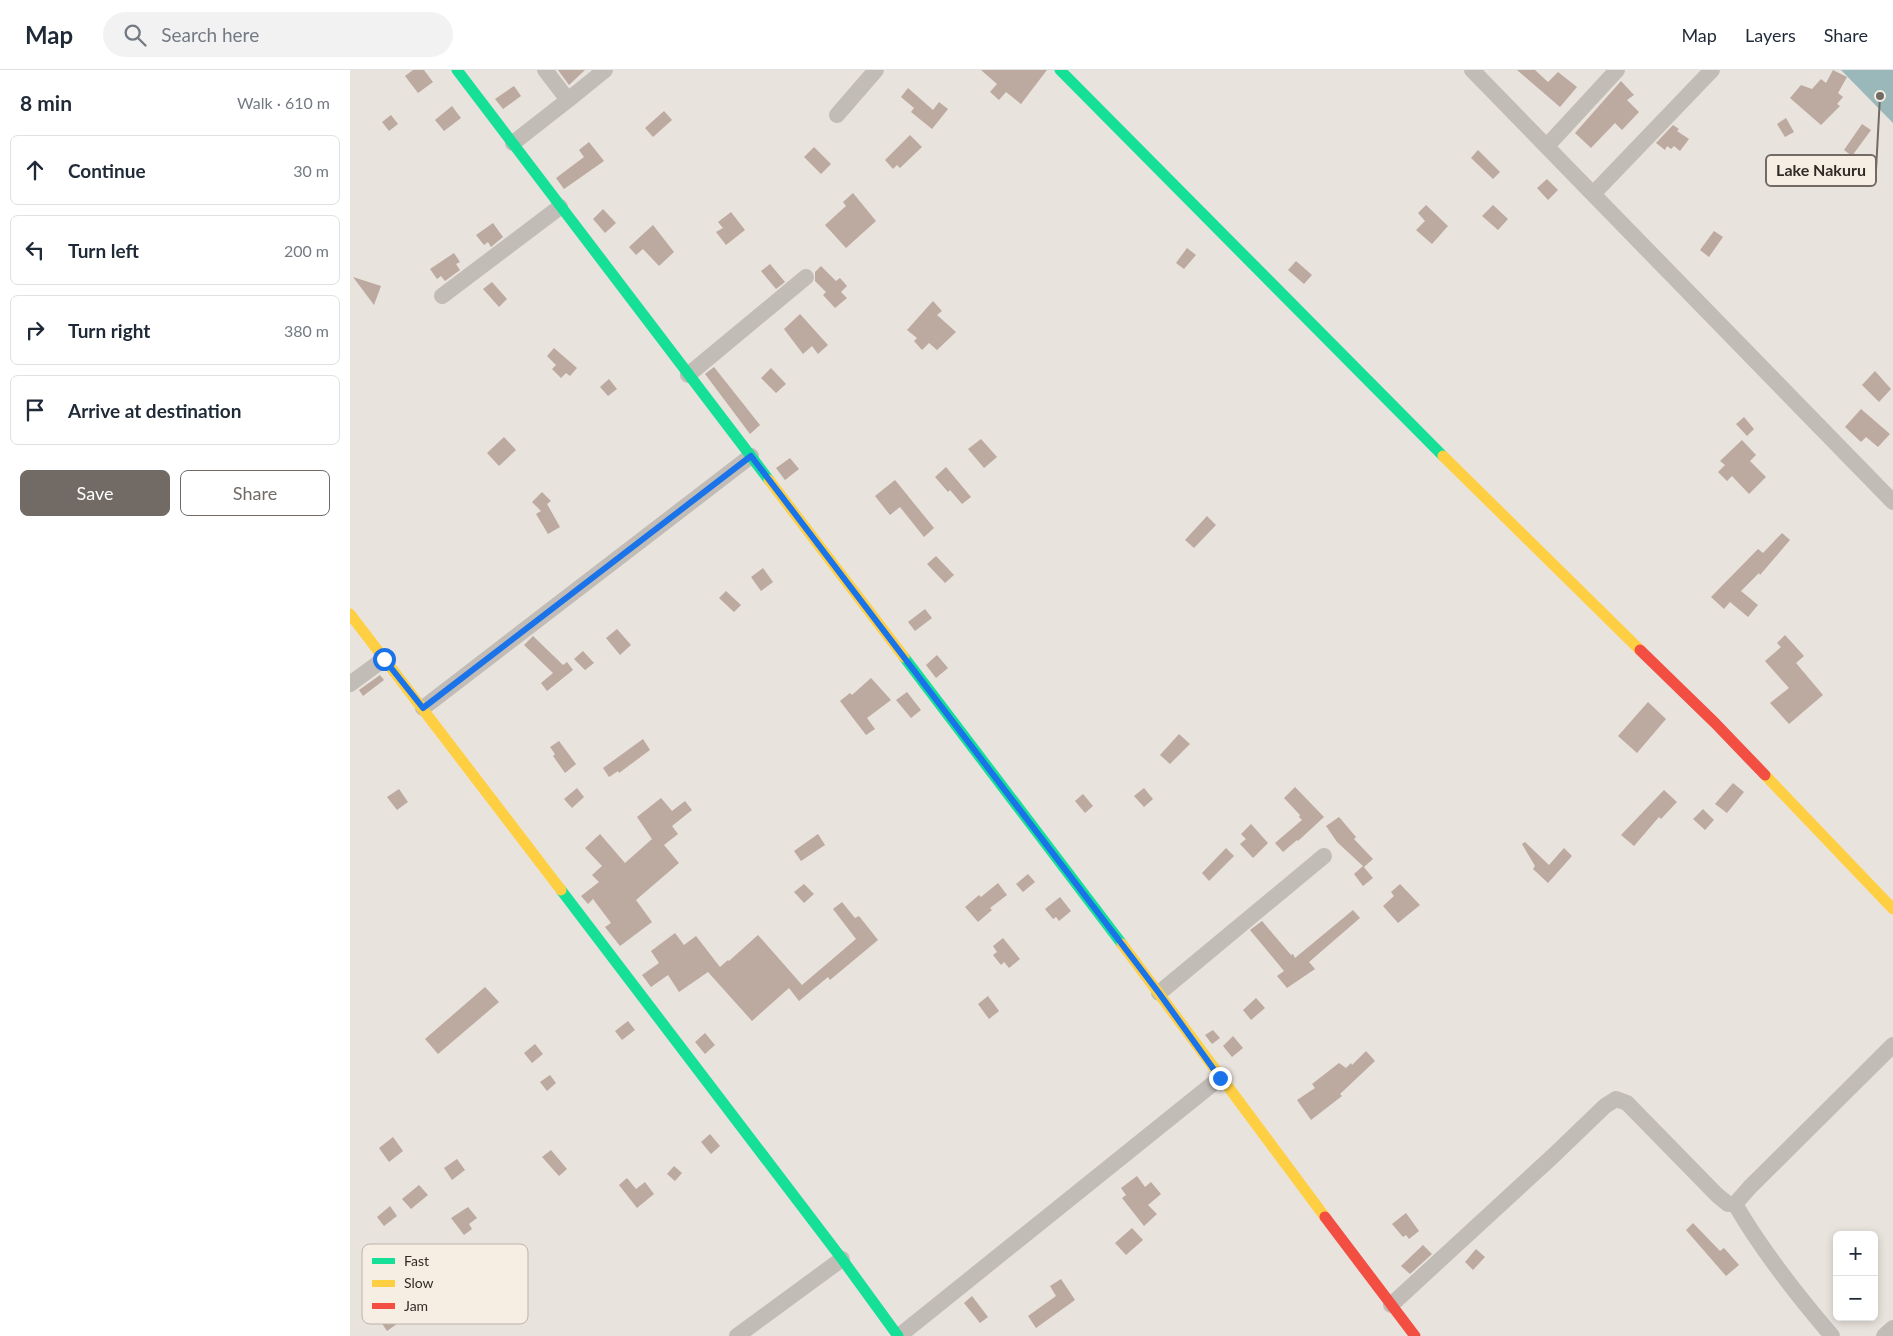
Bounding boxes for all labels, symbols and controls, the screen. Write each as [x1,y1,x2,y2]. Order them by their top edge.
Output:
search box [103,12,453,57]
text: Map [25,20,73,49]
icon: search [121,21,149,49]
text: Search here [161,23,259,46]
text: Map [1681,24,1717,46]
text: Layers [1745,24,1796,46]
text: Share [1824,24,1868,46]
text: 8 min [20,90,72,115]
text: Walk · 610 m [237,93,330,112]
callout: Lake Nakuru [1766,155,1876,186]
icon: ahead [21,156,49,184]
text: Continue [68,159,146,182]
text: Lake Nakuru [1776,160,1866,179]
text: 30 m [293,161,329,180]
icon: left [21,236,49,264]
text: Turn left [68,239,139,262]
text: 200 m [284,241,329,260]
icon: right [21,316,49,344]
text: Turn right [68,319,150,342]
text: 380 m [284,321,329,340]
icon: arrive [21,396,49,424]
text: Arrive at destination [68,399,241,422]
button: Save [20,470,170,516]
button: Share [180,470,330,516]
route start [373,648,396,671]
route end [1209,1067,1232,1090]
map controls [1833,1231,1878,1321]
button: + [1833,1231,1878,1276]
legend [362,1244,528,1324]
text: Fast [404,1252,429,1269]
text: Slow [404,1274,434,1291]
button: − [1833,1276,1878,1321]
text: Jam [404,1297,428,1314]

